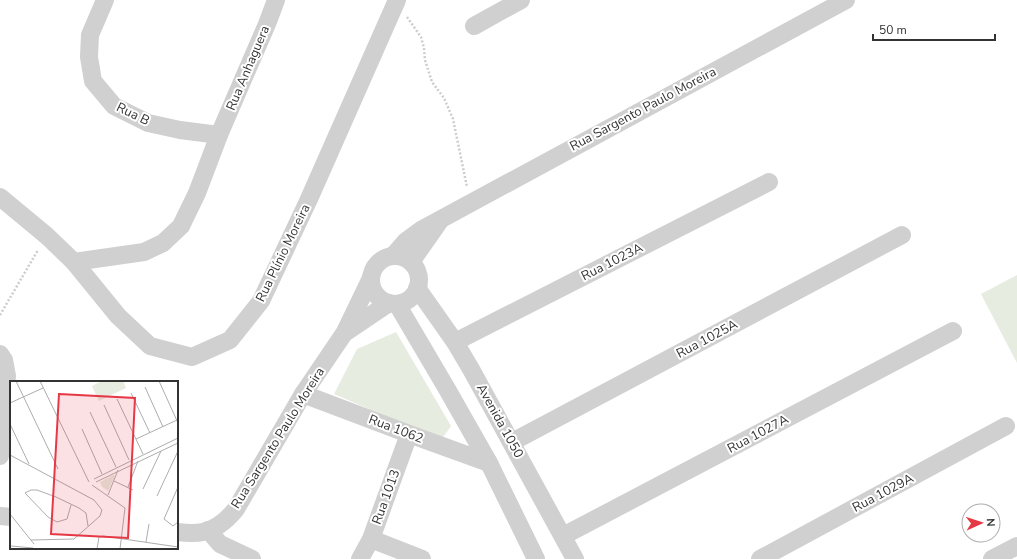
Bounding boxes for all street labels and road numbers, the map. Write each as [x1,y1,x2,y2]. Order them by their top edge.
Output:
street label: Rua Anhaguera [222,23,274,113]
street label: Rua Sargento Paulo Moreira [567,63,719,155]
street label: Rua B [113,98,153,130]
street label: Rua Plínio Moreira [252,201,314,305]
street label: Rua 1023A [578,239,646,285]
street label: Rua 1025A [673,315,741,363]
street label: Rua Sargento Paulo Moreira [227,364,329,512]
street label: Avenida 1050 [472,381,528,461]
street label: Rua 1062 [366,410,426,448]
street label: Rua 1027A [724,410,792,458]
street label: Rua 1013 [368,467,404,527]
street label: Rua 1029A [849,469,917,517]

